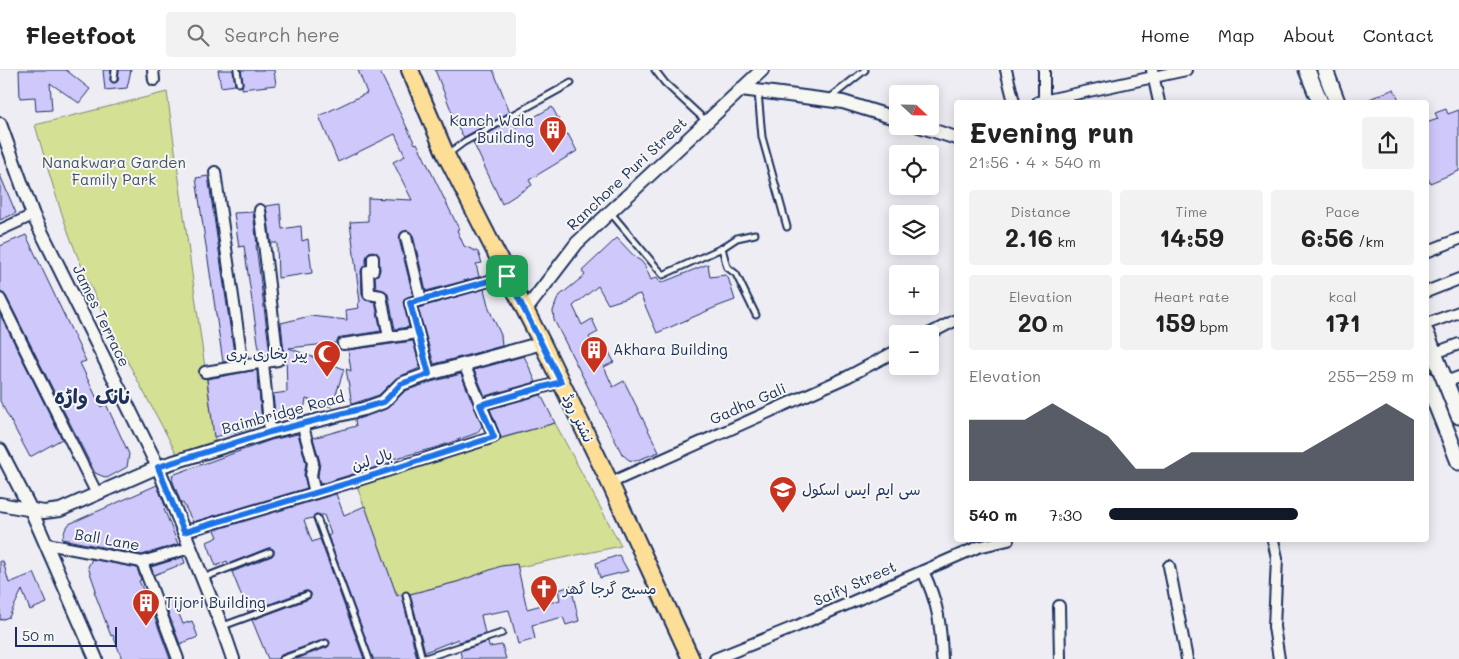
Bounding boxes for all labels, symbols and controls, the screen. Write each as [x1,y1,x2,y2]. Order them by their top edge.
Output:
search box [166,12,516,57]
text: Fleetfoot [25,19,136,50]
icon: search [184,21,212,49]
text: Search here [224,22,340,47]
text: Home [1141,23,1190,47]
text: Map [1218,23,1254,47]
text: About [1282,23,1335,47]
text: Contact [1363,23,1434,47]
north arrow [889,85,939,135]
map controls [889,85,939,375]
place label: Kanch Wala Building [450,110,534,147]
street label: Ranchore Puri Street [562,112,691,234]
text: Evening run [969,114,1134,150]
building icon: Kanch Wala Building [538,115,568,154]
button: share [1362,117,1414,169]
button: locate [889,145,939,195]
text: 21:56 · 4 × 540 m [969,151,1101,172]
park label: Nanakwara Garden Family Park [42,152,186,189]
text: Distance [1010,202,1071,221]
text: Time [1176,202,1207,221]
text: Pace [1325,202,1360,221]
button: layers [889,205,939,255]
text: 2.16 [1005,221,1053,253]
text: 14:59 [1159,221,1224,253]
text: 6:56 [1301,221,1354,253]
text: km [1053,232,1076,251]
text: /km [1354,232,1384,251]
pin [486,255,528,297]
street label: James Terrace [69,261,135,370]
icon: arrive [493,262,521,290]
button: + [889,265,939,315]
text: Elevation [1009,287,1072,306]
text: Heart rate [1154,287,1229,306]
text: kcal [1329,287,1356,306]
text: 20 [1018,306,1048,338]
text: 159 [1155,306,1195,338]
text: 171 [1324,306,1361,338]
text: m [1048,317,1063,336]
text: bpm [1195,317,1228,336]
button: − [889,325,939,375]
building icon: Akhara Building [579,335,609,374]
mosque icon: پیر بخاری ہری [312,339,342,378]
place label: Akhara Building [613,339,728,359]
place label: پیر بخاری ہری [226,343,308,365]
text: Elevation [969,365,1041,386]
text: 255–259 m [1328,365,1414,386]
street label: Gadha Gali [706,377,789,429]
district label: نانک واڑہ [54,383,132,410]
street label: Baimbridge Road [219,386,346,438]
street label: نشتر روڈ [558,390,599,445]
street label: بال لین [349,443,395,475]
school or university icon: سی ایم ایس اسکول [768,475,798,514]
place label: سی ایم ایس اسکول [802,479,921,501]
text: 540 m [969,504,1017,525]
text: 7:30 [1049,504,1082,525]
street label: Ball Lane [73,523,141,555]
street label: Saify Street [810,556,899,610]
church icon: مسیح گرجا گھر [529,574,559,613]
place label: مسیح گرجا گھر [561,578,656,599]
building icon: Tijori Building [131,588,161,627]
place label: Tijori Building [165,592,266,612]
scale bar [15,624,118,647]
text: 50 m [22,626,54,645]

